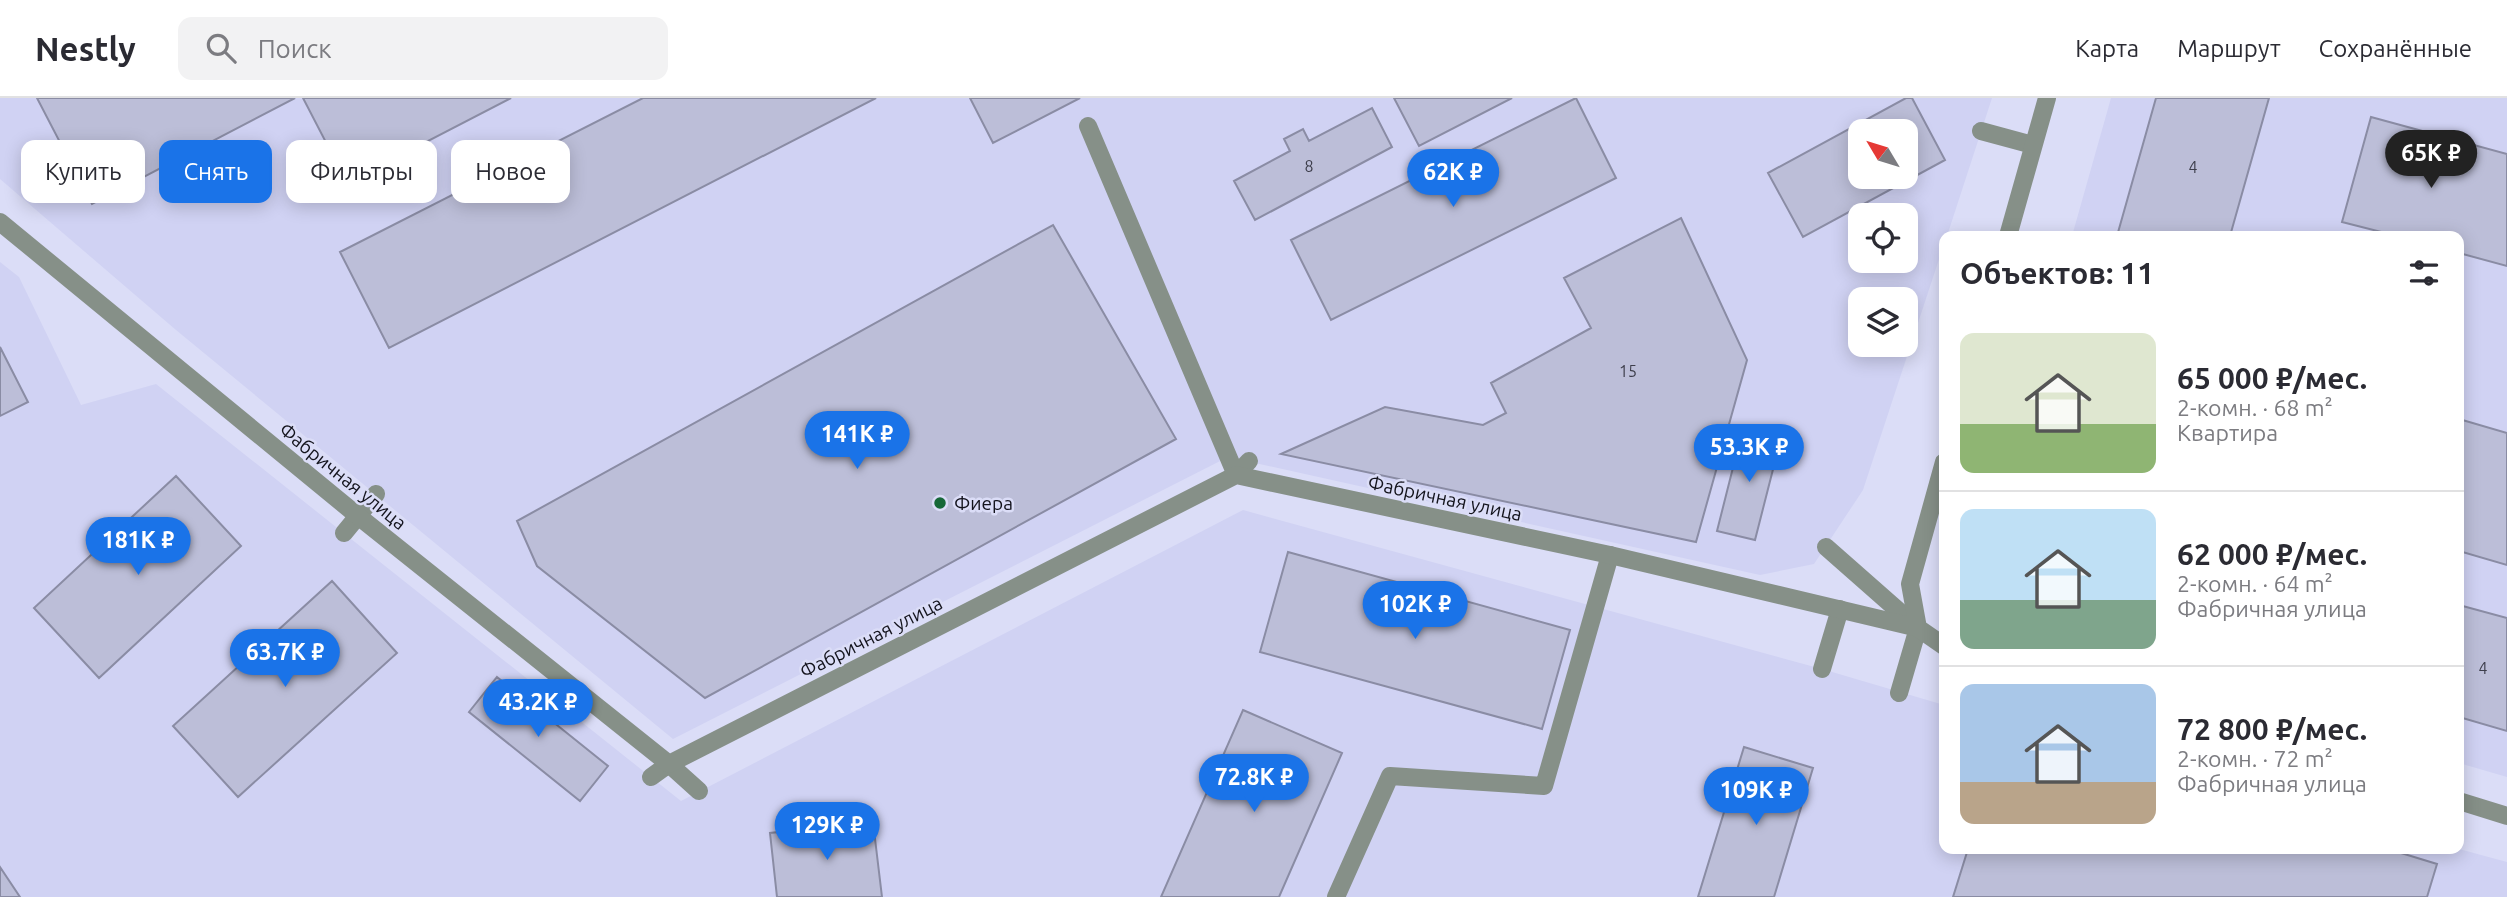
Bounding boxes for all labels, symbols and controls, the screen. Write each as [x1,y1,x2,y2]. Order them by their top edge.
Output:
search box [178,17,668,80]
icon: search [202,29,240,67]
text: Nestly [35,30,136,67]
text: Поиск [258,34,332,63]
text: Карта [2075,35,2139,62]
text: Маршрут [2177,35,2281,62]
text: Сохранённые [2319,35,2472,62]
north arrow [1848,119,1918,189]
map controls [1848,119,1918,357]
pin: 65K ₽ [2382,130,2480,190]
chip: Купить [21,140,145,203]
chip: Снять [159,140,272,203]
chip: Фильтры [286,140,437,203]
chip: Новое [451,140,570,203]
text: 65K ₽ [2401,140,2461,165]
pin: 62K ₽ [1404,150,1502,209]
house number: 8 [1304,157,1314,175]
house number: 4 [2188,158,2198,176]
text: 62K ₽ [1423,159,1483,184]
button: locate [1848,203,1918,273]
icon: filters [2405,254,2443,292]
text: Объектов: 11 [1960,256,2154,290]
button: layers [1848,287,1918,357]
icon: home [2016,361,2100,445]
text: 65 000 ₽/мес. [2177,361,2367,395]
house number: 15 [1619,362,1637,380]
text: 2-комн. · 68 m² [2177,395,2333,420]
pin: 141K ₽ [800,412,914,471]
street label: Фабричная улица [275,418,411,534]
text: Квартира [2177,420,2278,445]
text: 141K ₽ [821,421,893,446]
pin: 53.3K ₽ [1684,424,1814,484]
text: 53.3K ₽ [1710,434,1788,459]
street label: Фабричная улица [1366,471,1524,525]
place label: Фиера [954,492,1013,514]
marker: Фиера [932,495,948,511]
pin: 181K ₽ [81,518,195,577]
text: 181K ₽ [102,527,174,552]
icon: home [2016,537,2100,621]
text: 62 000 ₽/мес. [2177,537,2367,571]
text: 2-комн. · 64 m² [2177,571,2333,596]
pin: 102K ₽ [1358,582,1472,641]
text: 102K ₽ [1379,591,1451,616]
street label: Фабричная улица [796,592,946,682]
text: Фабричная улица [2177,596,2367,621]
pin: 63.7K ₽ [220,630,350,689]
text: 63.7K ₽ [246,639,324,664]
house number: 4 [2478,659,2488,677]
pin: 43.2K ₽ [473,680,603,739]
text: 43.2K ₽ [499,689,577,714]
icon: home [2016,712,2100,796]
text: 72 800 ₽/мес. [2177,712,2367,746]
text: 2-комн. · 72 m² [2177,746,2333,771]
pin: 72.8K ₽ [1189,754,1319,814]
text: 72.8K ₽ [1215,764,1293,789]
pin: 109K ₽ [1699,768,1813,827]
text: Фабричная улица [2177,771,2367,796]
text: 109K ₽ [1720,777,1792,802]
pin: 129K ₽ [770,802,884,862]
text: 129K ₽ [791,812,863,837]

